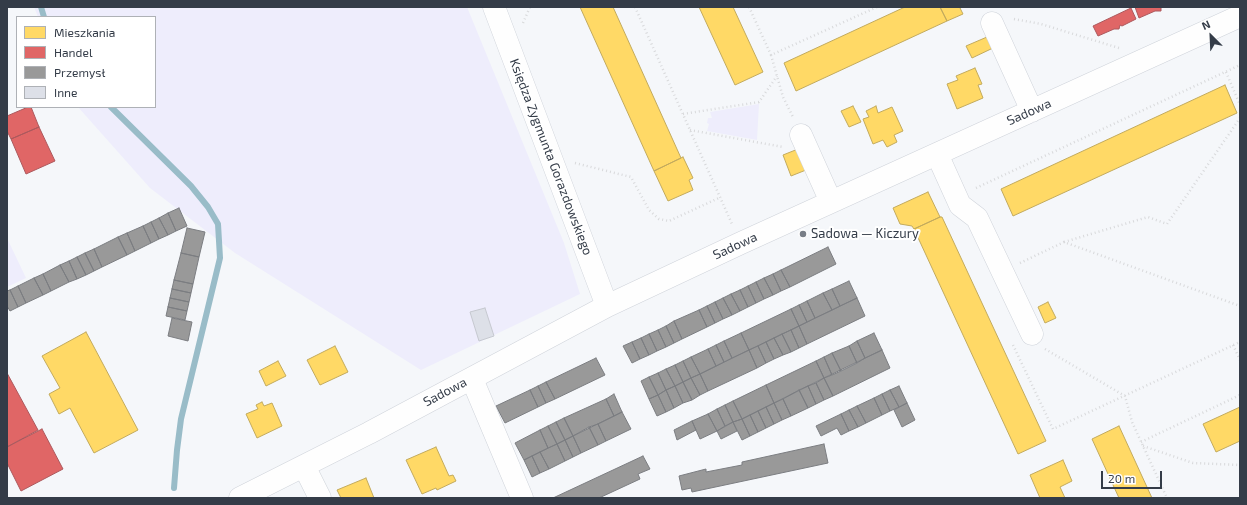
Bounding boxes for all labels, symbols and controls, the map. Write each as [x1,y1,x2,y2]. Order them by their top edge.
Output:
legend [16,16,156,108]
north arrow [1191,16,1231,56]
text: N [1200,17,1212,32]
text: Mieszkania [54,25,115,39]
text: Handel [54,45,92,59]
street label: Księdza Zygmunta Gorazdowskiego [506,56,596,258]
text: Przemysł [54,65,105,79]
text: Inne [54,85,78,99]
street label: Sadowa [1004,95,1054,129]
place label: Sadowa — Kiczury [811,226,919,242]
street label: Sadowa [710,229,760,263]
marker: Sadowa — Kiczury [798,229,808,239]
street label: Sadowa [421,374,469,410]
scale bar [1103,463,1164,489]
text: 20 m [1108,471,1135,485]

